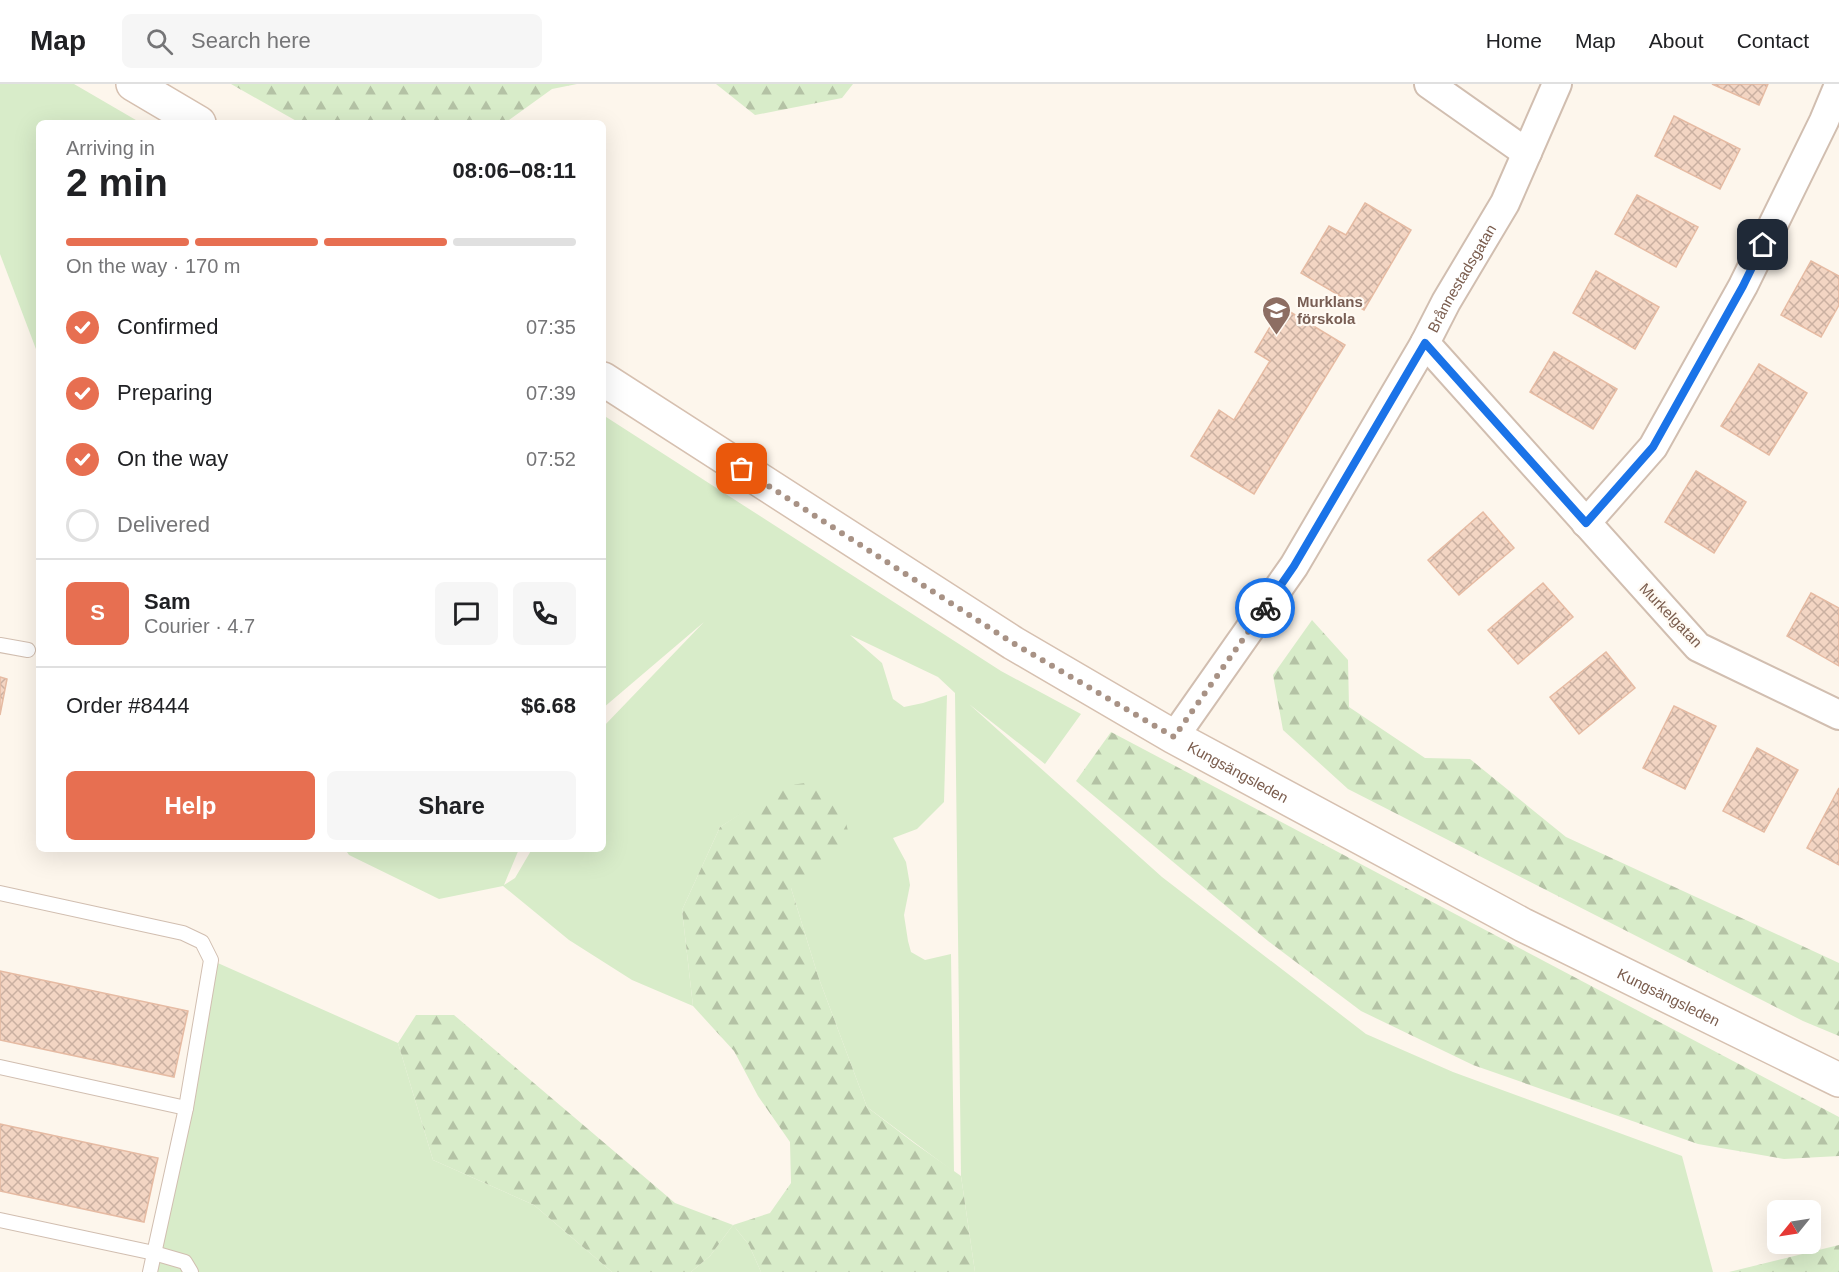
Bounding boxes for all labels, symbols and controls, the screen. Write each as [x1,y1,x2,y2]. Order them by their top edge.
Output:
search box [122,14,542,68]
text: Map [30,25,86,56]
icon: search [143,25,176,58]
text: Search here [191,28,311,53]
text: Home [1486,29,1542,52]
text: Map [1575,29,1616,52]
text: About [1649,29,1704,52]
text: Contact [1737,29,1809,52]
text: Arriving in [66,137,155,159]
text: 08:06–08:11 [452,158,576,183]
text: 2 min [66,161,168,204]
pin [1737,219,1788,270]
street label: Brånnestadsgatan [1424,221,1499,335]
icon: home [1746,228,1779,261]
text: On the way · 170 m [66,255,241,277]
place label: Murklans förskola [1297,293,1363,327]
school or university icon: Murklans förskola [1260,294,1292,336]
icon: check [66,311,99,344]
text: Confirmed [117,314,218,339]
text: 07:35 [526,316,576,338]
icon: check [66,377,99,410]
text: Preparing [117,380,212,405]
text: 07:39 [526,382,576,404]
icon: check [66,443,99,476]
pin [716,443,767,494]
text: On the way [117,446,228,471]
text: 07:52 [526,448,576,470]
icon: bag [725,452,758,485]
text: Delivered [117,512,210,537]
courier [1235,578,1295,638]
street label: Murkelgatan [1636,579,1706,651]
button: chat [435,582,498,645]
button: phone [513,582,576,645]
text: Sam [144,589,190,614]
icon: bike [1249,592,1282,625]
text: S [90,600,105,625]
text: Courier · 4.7 [144,615,255,637]
text: Order #8444 [66,693,190,718]
text: $6.68 [521,693,576,718]
street label: Kungsängsleden [1185,738,1291,806]
button: Help [66,771,315,840]
button: Share [327,771,576,840]
street label: Kungsängsleden [1615,964,1723,1029]
north arrow [1767,1200,1821,1254]
map controls [1767,1200,1821,1254]

